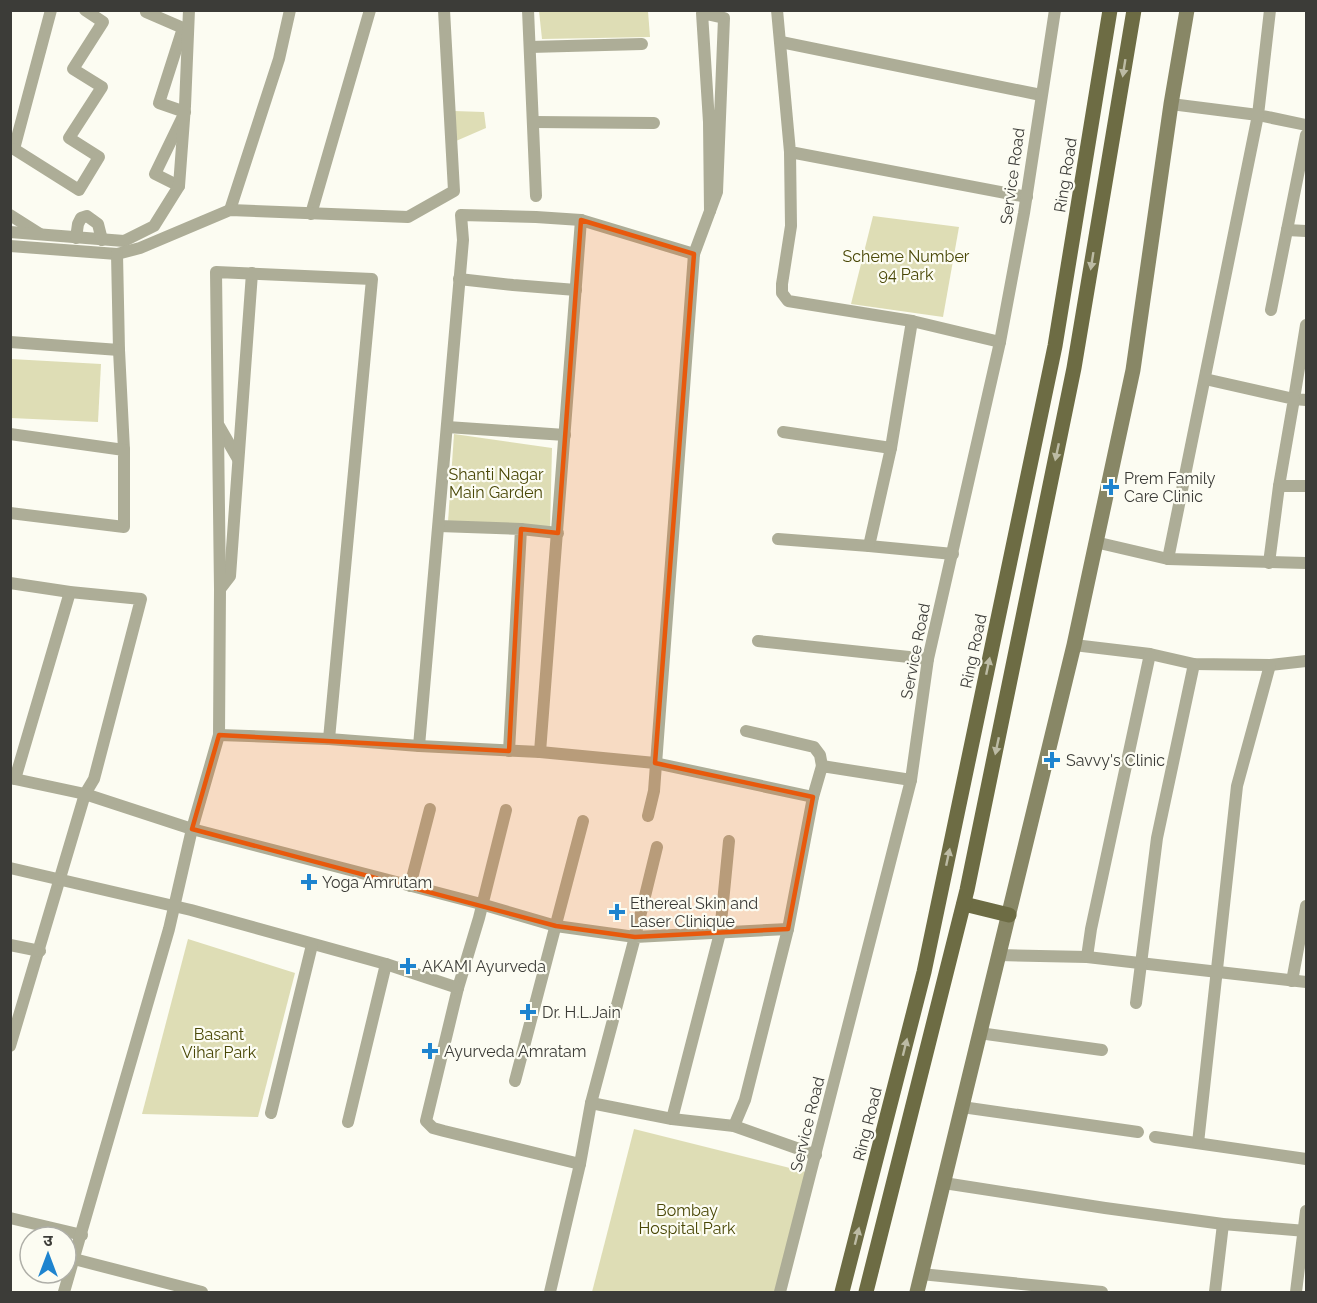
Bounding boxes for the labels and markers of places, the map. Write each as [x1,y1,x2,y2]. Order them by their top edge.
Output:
place label: Prem Family Care Clinic [1124,469,1216,506]
marker: Prem Family Care Clinic [1102,478,1120,496]
marker: Savvy's Clinic [1043,751,1061,769]
place label: Savvy's Clinic [1066,751,1165,770]
marker: Yoga Amrutam [300,873,318,891]
place label: Yoga Amrutam [322,873,432,892]
place label: Ethereal Skin and Laser Clinique [630,894,758,931]
marker: Ethereal Skin and Laser Clinique [608,903,626,921]
marker: AKAMI Ayurveda [399,957,417,975]
place label: AKAMI Ayurveda [422,957,546,976]
marker: Dr. H.L.Jain [519,1003,537,1021]
place label: Dr. H.L.Jain [542,1003,621,1022]
marker: Ayurveda Amratam [421,1042,439,1060]
place label: Ayurveda Amratam [444,1042,586,1061]

